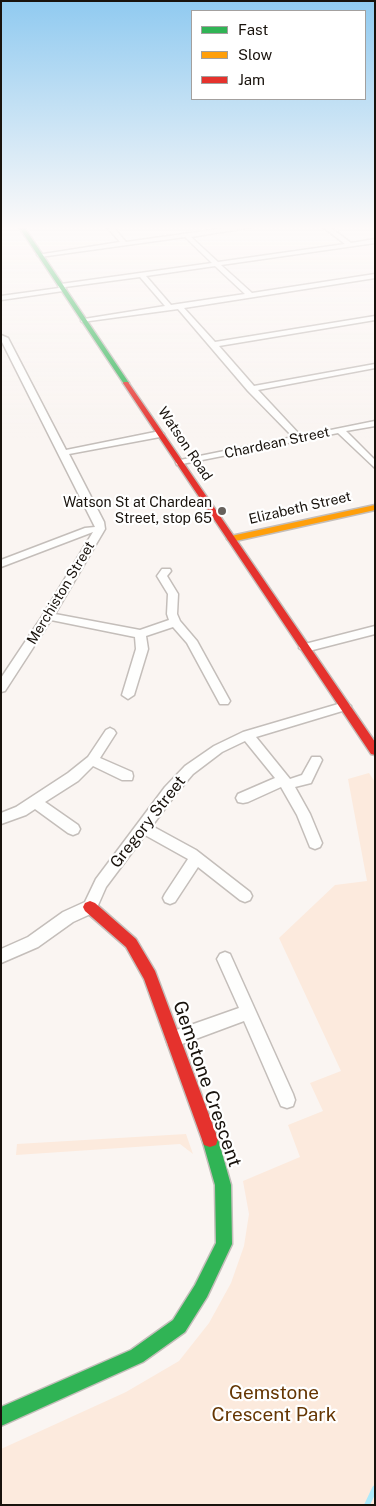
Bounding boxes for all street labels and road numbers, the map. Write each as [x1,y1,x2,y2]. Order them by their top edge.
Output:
street label: Watson Road [154,404,216,484]
street label: Chardean Street [223,424,331,462]
street label: Elizabeth Street [247,488,353,528]
street label: Merchiston Street [24,538,98,648]
street label: Gregory Street [106,772,190,872]
street label: Gemstone Crescent [168,998,246,1170]

